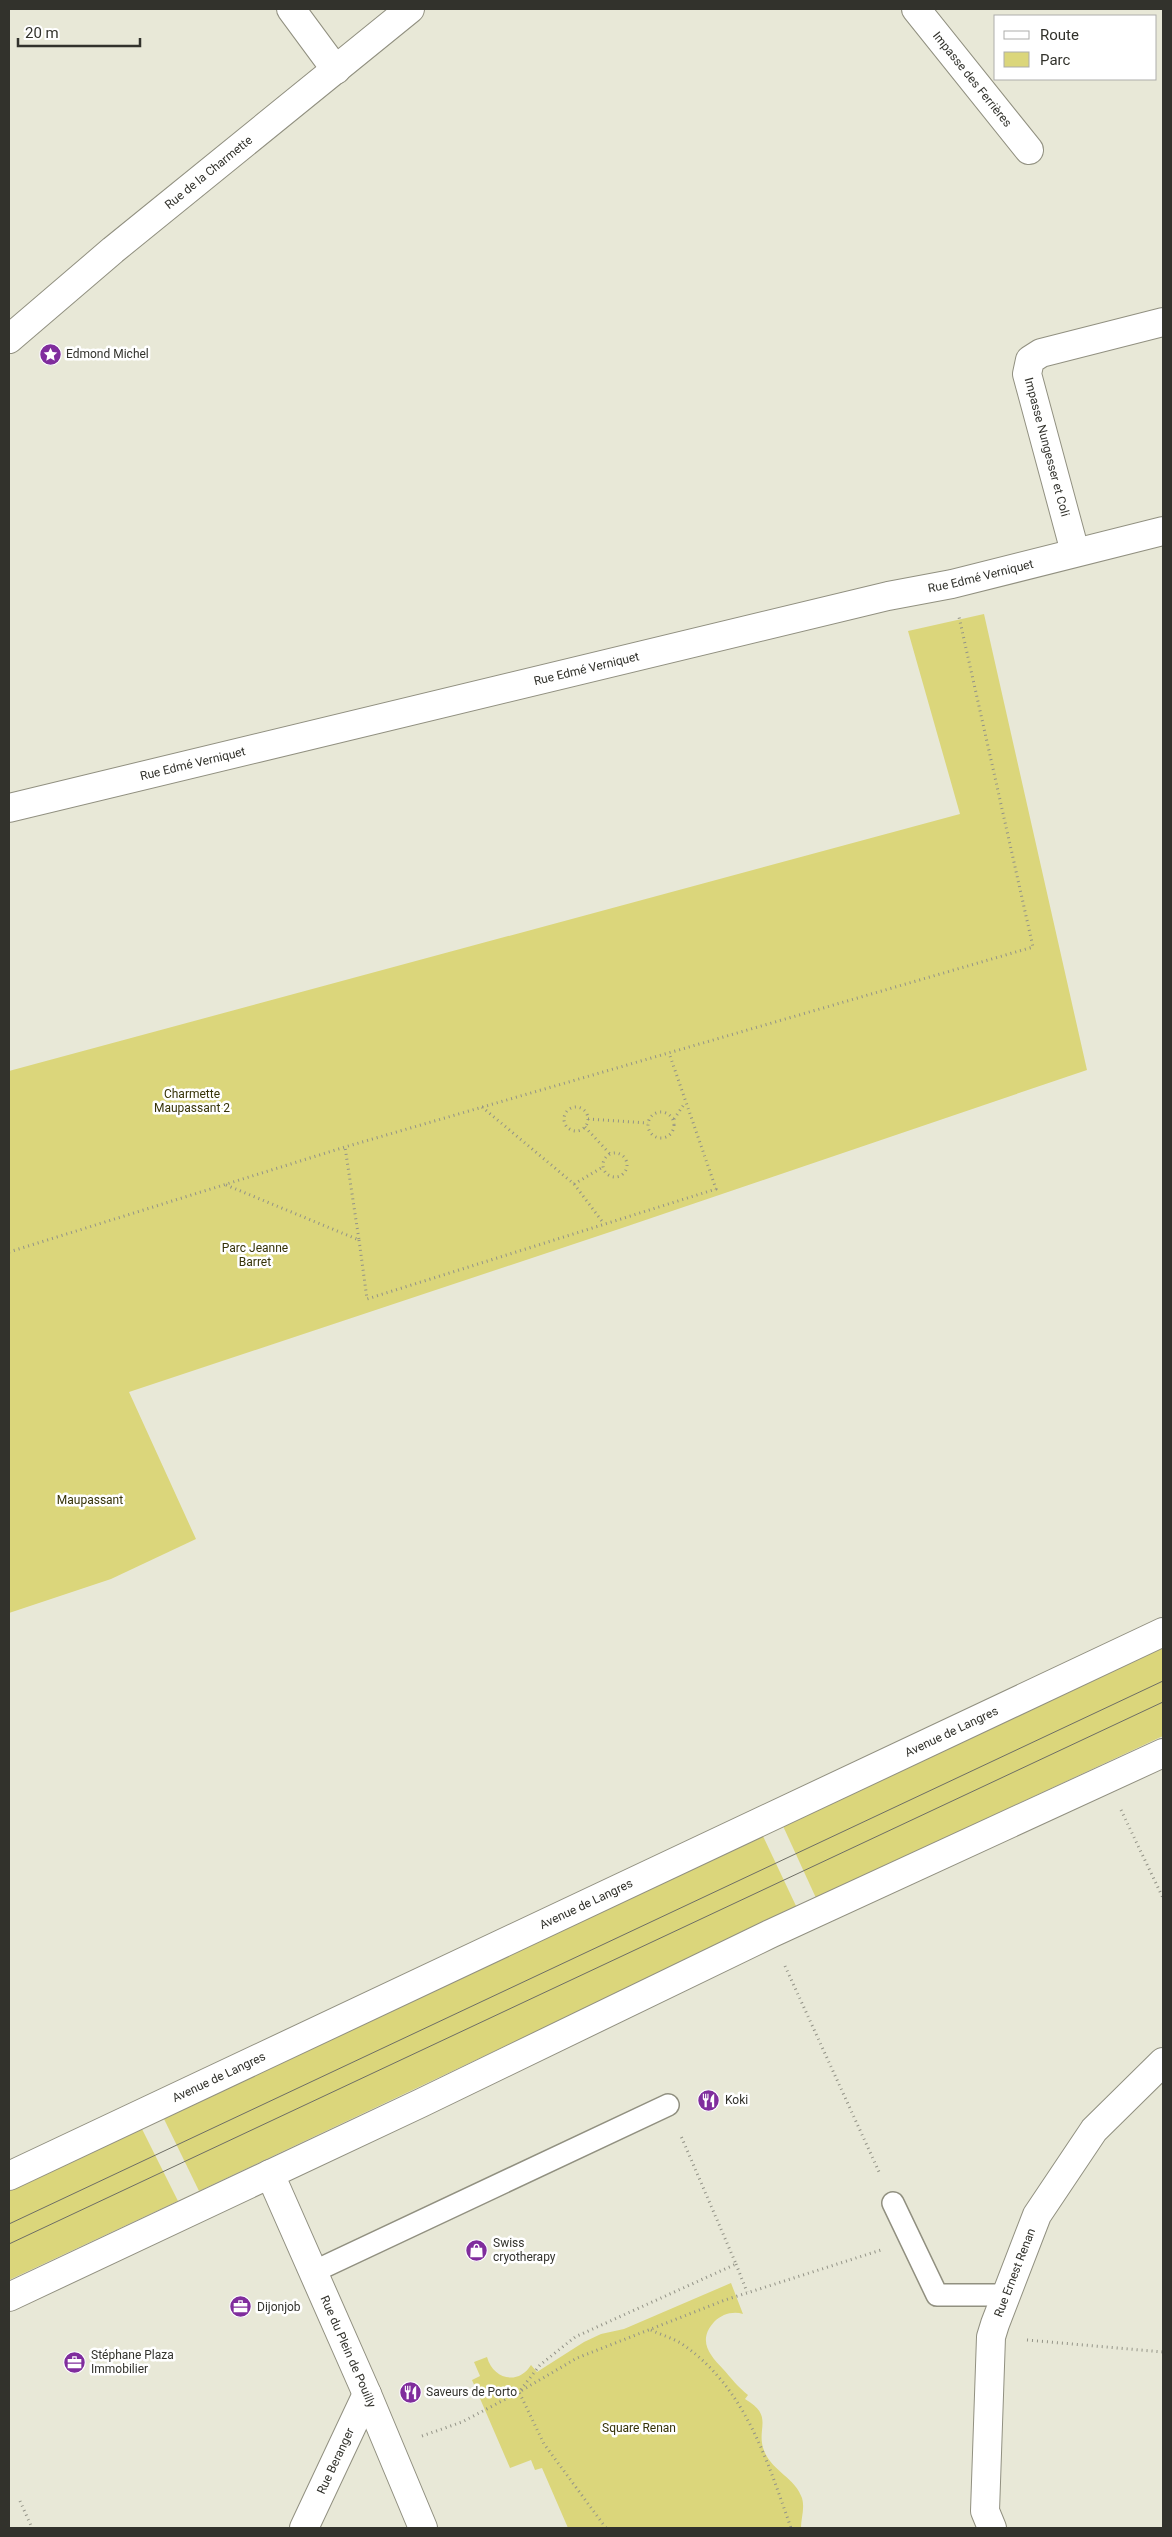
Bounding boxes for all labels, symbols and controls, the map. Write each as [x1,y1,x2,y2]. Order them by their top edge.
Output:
scale bar [18,15,140,47]
legend [994,15,1157,80]
text: 20 m [25,24,59,42]
text: Route [1040,26,1079,44]
street label: Impasse des Ferrières [930,29,1015,130]
text: Parc [1040,51,1070,69]
street label: Rue de la Charmette [162,133,255,212]
place icon: Edmond Michel [38,342,62,366]
place label: Edmond Michel [66,347,149,361]
street label: Impasse Nungesser et Coli [1022,376,1072,518]
street label: Rue Edmé Verniquet [927,557,1035,595]
street label: Rue Edmé Verniquet [532,649,641,688]
street label: Rue Edmé Verniquet [139,744,247,783]
park label: Charmette Maupassant 2 [154,1087,230,1115]
park label: Parc Jeanne Barret [222,1241,288,1269]
park label: Maupassant [57,1493,123,1507]
street label: Avenue de Langres [903,1704,1000,1760]
street label: Avenue de Langres [537,1876,635,1932]
street label: Avenue de Langres [170,2049,268,2105]
restaurant icon: Koki [697,2088,721,2112]
place label: Koki [725,2093,748,2107]
street label: Rue Ernest Renan [991,2226,1038,2319]
place label: Swiss cryotherapy [493,2236,556,2264]
shop icon: Swiss cryotherapy [465,2238,489,2262]
street label: Rue du Plein de Pouilly [318,2293,379,2410]
office icon: Dijonjob [229,2295,253,2319]
place label: Dijonjob [257,2300,301,2314]
place label: Stéphane Plaza Immobilier [91,2348,174,2376]
office icon: Stéphane Plaza Immobilier [63,2350,87,2374]
restaurant icon: Saveurs de Porto [398,2380,422,2404]
place label: Saveurs de Porto [426,2385,517,2399]
park label: Square Renan [602,2421,676,2435]
street label: Rue Beranger [314,2426,357,2496]

